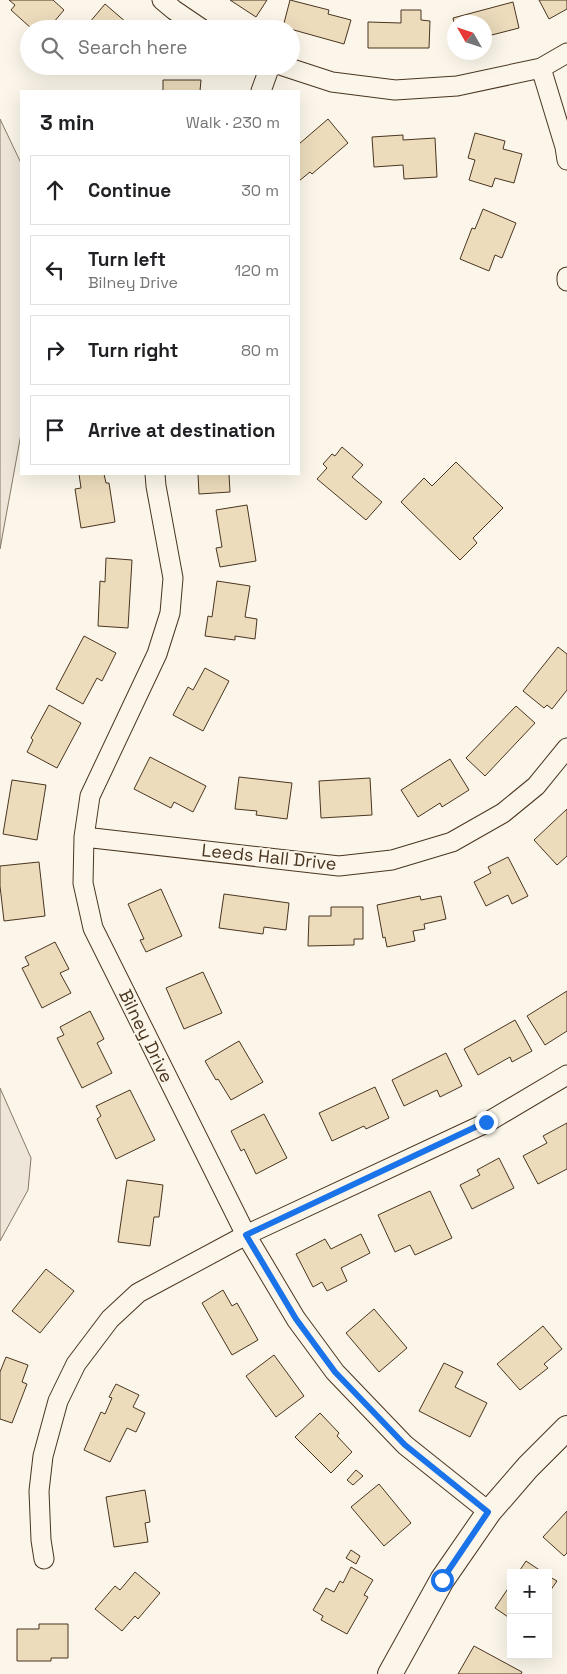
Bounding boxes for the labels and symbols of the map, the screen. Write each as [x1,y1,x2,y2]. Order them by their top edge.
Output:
north arrow [447,15,492,60]
street label: Leeds Hall Drive [200,838,338,875]
street label: Bilney Drive [114,985,179,1086]
route end [475,1111,498,1134]
route start [431,1569,454,1592]

